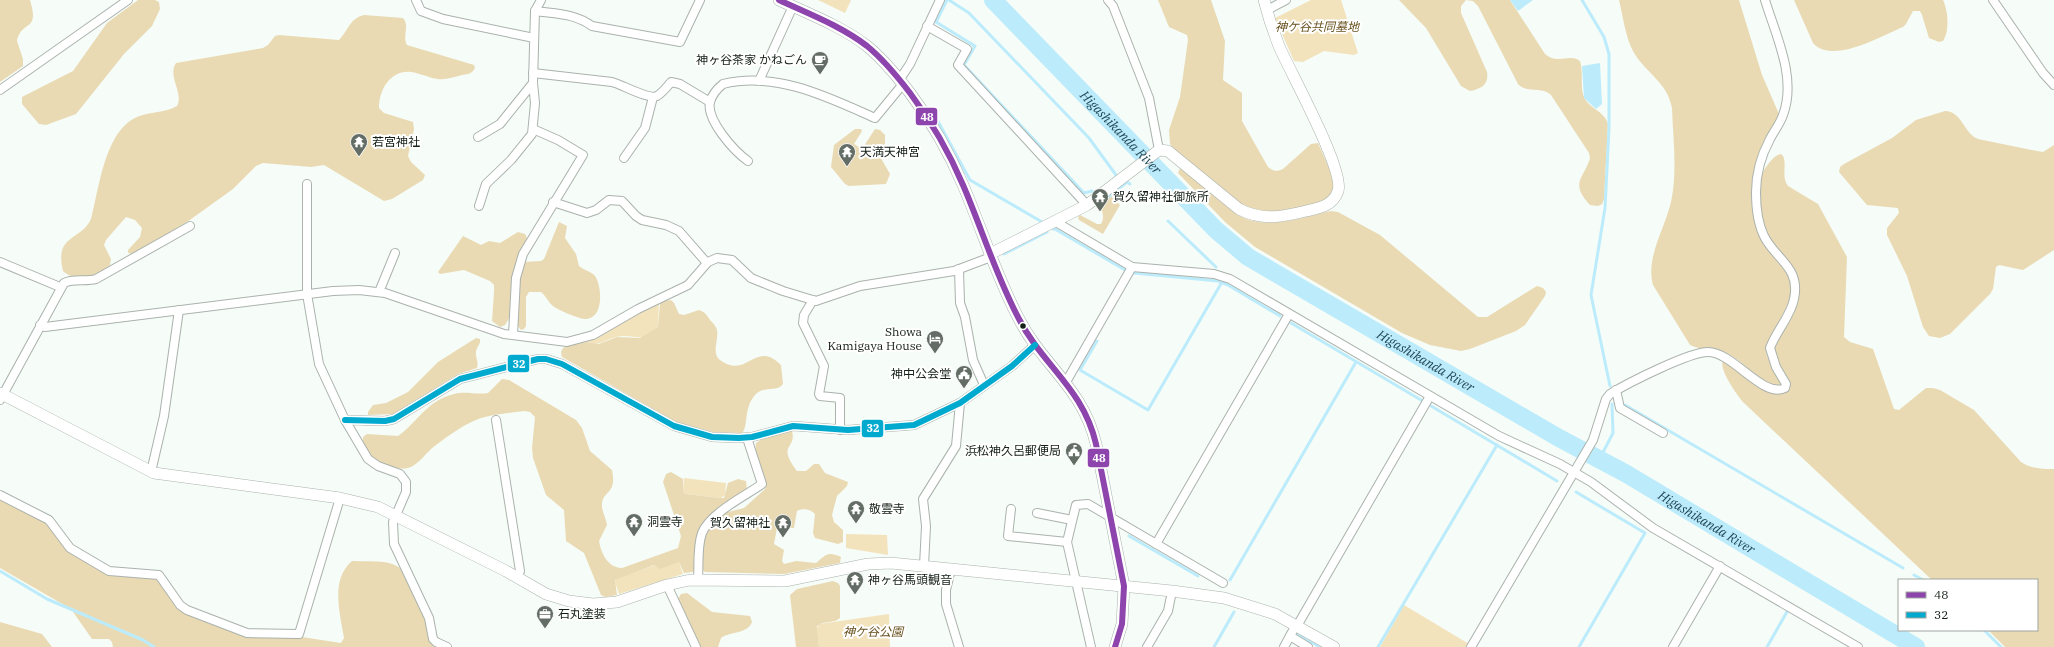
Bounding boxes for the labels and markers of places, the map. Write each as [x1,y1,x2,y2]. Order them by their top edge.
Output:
cafe icon: 神ヶ谷茶家 かねごん [810,50,830,75]
place label: 神ヶ谷茶家 かねごん [696,52,807,67]
temple icon: 若宮神社 [349,132,369,157]
place label: 若宮神社 [372,134,420,149]
temple icon: 天満天神宮 [837,142,857,167]
place label: 天満天神宮 [860,144,920,159]
temple icon: 賀久留神社御旅所 [1090,187,1110,212]
place label: 賀久留神社御旅所 [1113,189,1209,204]
unlabelled marker [1018,321,1028,331]
place label: Showa Kamigaya House [827,324,922,353]
hotel icon: Showa Kamigaya House [925,329,945,354]
public building icon: 神中公会堂 [954,364,974,389]
place label: 神中公会堂 [891,366,951,381]
public building icon: 浜松神久呂郵便局 [1064,441,1084,466]
place label: 浜松神久呂郵便局 [965,443,1061,458]
temple icon: 敬雲寺 [846,499,866,524]
place label: 敬雲寺 [869,501,905,516]
temple icon: 洞雲寺 [624,512,644,537]
temple icon: 賀久留神社 [773,513,793,538]
place label: 洞雲寺 [647,514,683,529]
place label: 賀久留神社 [710,515,770,530]
temple icon: 神ヶ谷馬頭観音 [845,570,865,595]
place label: 神ヶ谷馬頭観音 [868,572,952,587]
office icon: 石丸塗装 [535,604,555,629]
place label: 石丸塗装 [558,606,606,621]

